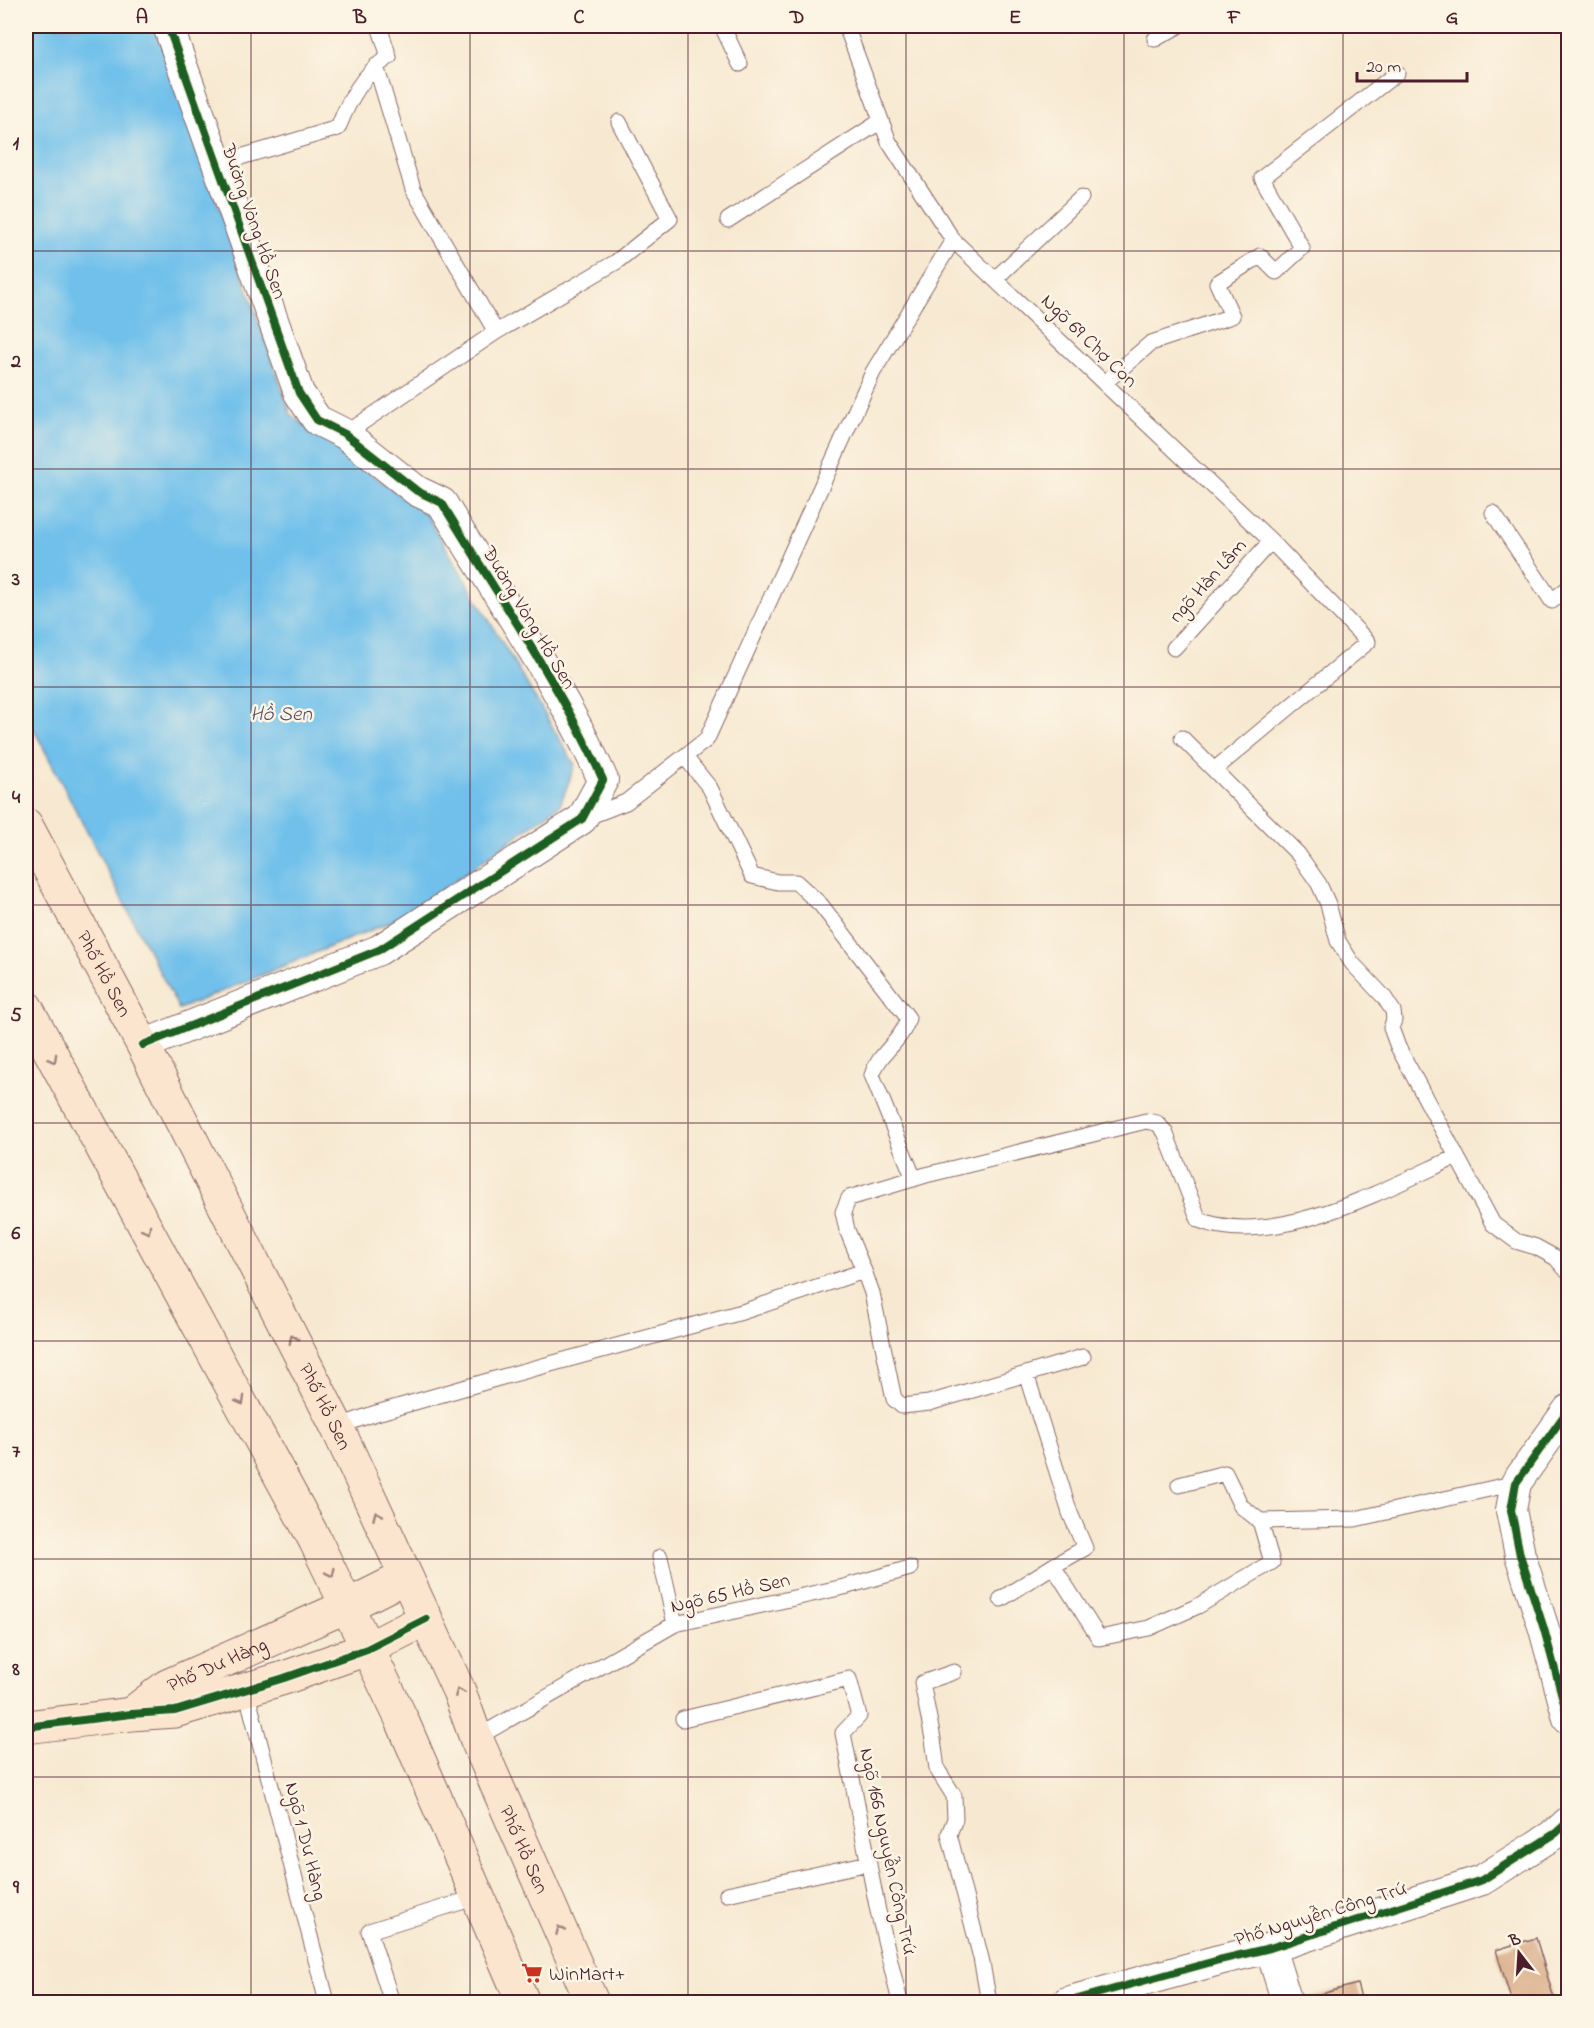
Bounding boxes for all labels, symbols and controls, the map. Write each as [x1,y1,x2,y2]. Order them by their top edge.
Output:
text: A [136,4,148,33]
text: B [352,4,367,33]
text: C [574,4,585,33]
text: D [789,4,804,33]
text: E [1009,4,1021,33]
text: F [1227,4,1241,33]
text: G [1446,4,1459,33]
scale bar [1357,45,1466,83]
text: 20 m [1366,55,1401,81]
text: 1 [13,130,20,159]
street label: Đường Vòng Hồ Sen [211,139,293,304]
street label: Ngõ 69 Chợ Con [1033,288,1143,396]
text: 2 [10,348,21,377]
street label: ngõ Hàn Lâm [1163,533,1255,631]
street label: Đường Vòng Hồ Sen [472,540,582,696]
text: 3 [11,566,20,595]
water label: Hồ Sen [250,700,312,730]
text: 4 [12,784,21,813]
street label: Phố Hồ Sen [68,926,138,1023]
text: 5 [10,1002,22,1031]
one-way arrow [46,1052,57,1063]
text: 6 [12,1220,21,1249]
one-way arrow [140,1224,151,1234]
one-way arrow [289,1335,300,1346]
street label: Phố Hồ Sen [290,1359,358,1455]
one-way arrow [233,1395,245,1405]
text: 7 [12,1438,21,1467]
one-way arrow [373,1511,385,1522]
one-way arrow [324,1567,336,1578]
street label: Ngõ 65 Hồ Sen [668,1567,794,1623]
street label: Phố Dư Hàng [163,1631,273,1701]
text: 8 [11,1656,20,1685]
one-way arrow [454,1687,466,1698]
street label: Ngõ 166 Nguyễn Công Trứ [850,1746,923,1958]
street label: Ngõ 1 Dư Hàng [275,1779,333,1904]
street label: Phố Hồ Sen [490,1801,555,1899]
text: 9 [12,1874,20,1903]
street label: Phố Nguyễn Công Trứ [1231,1875,1411,1956]
north arrow [1489,1923,1549,1983]
one-way arrow [555,1925,567,1936]
text: B [1506,1927,1524,1954]
supermarket icon: WinMart+ [520,1961,544,1985]
place label: WinMart+ [549,1961,625,1990]

